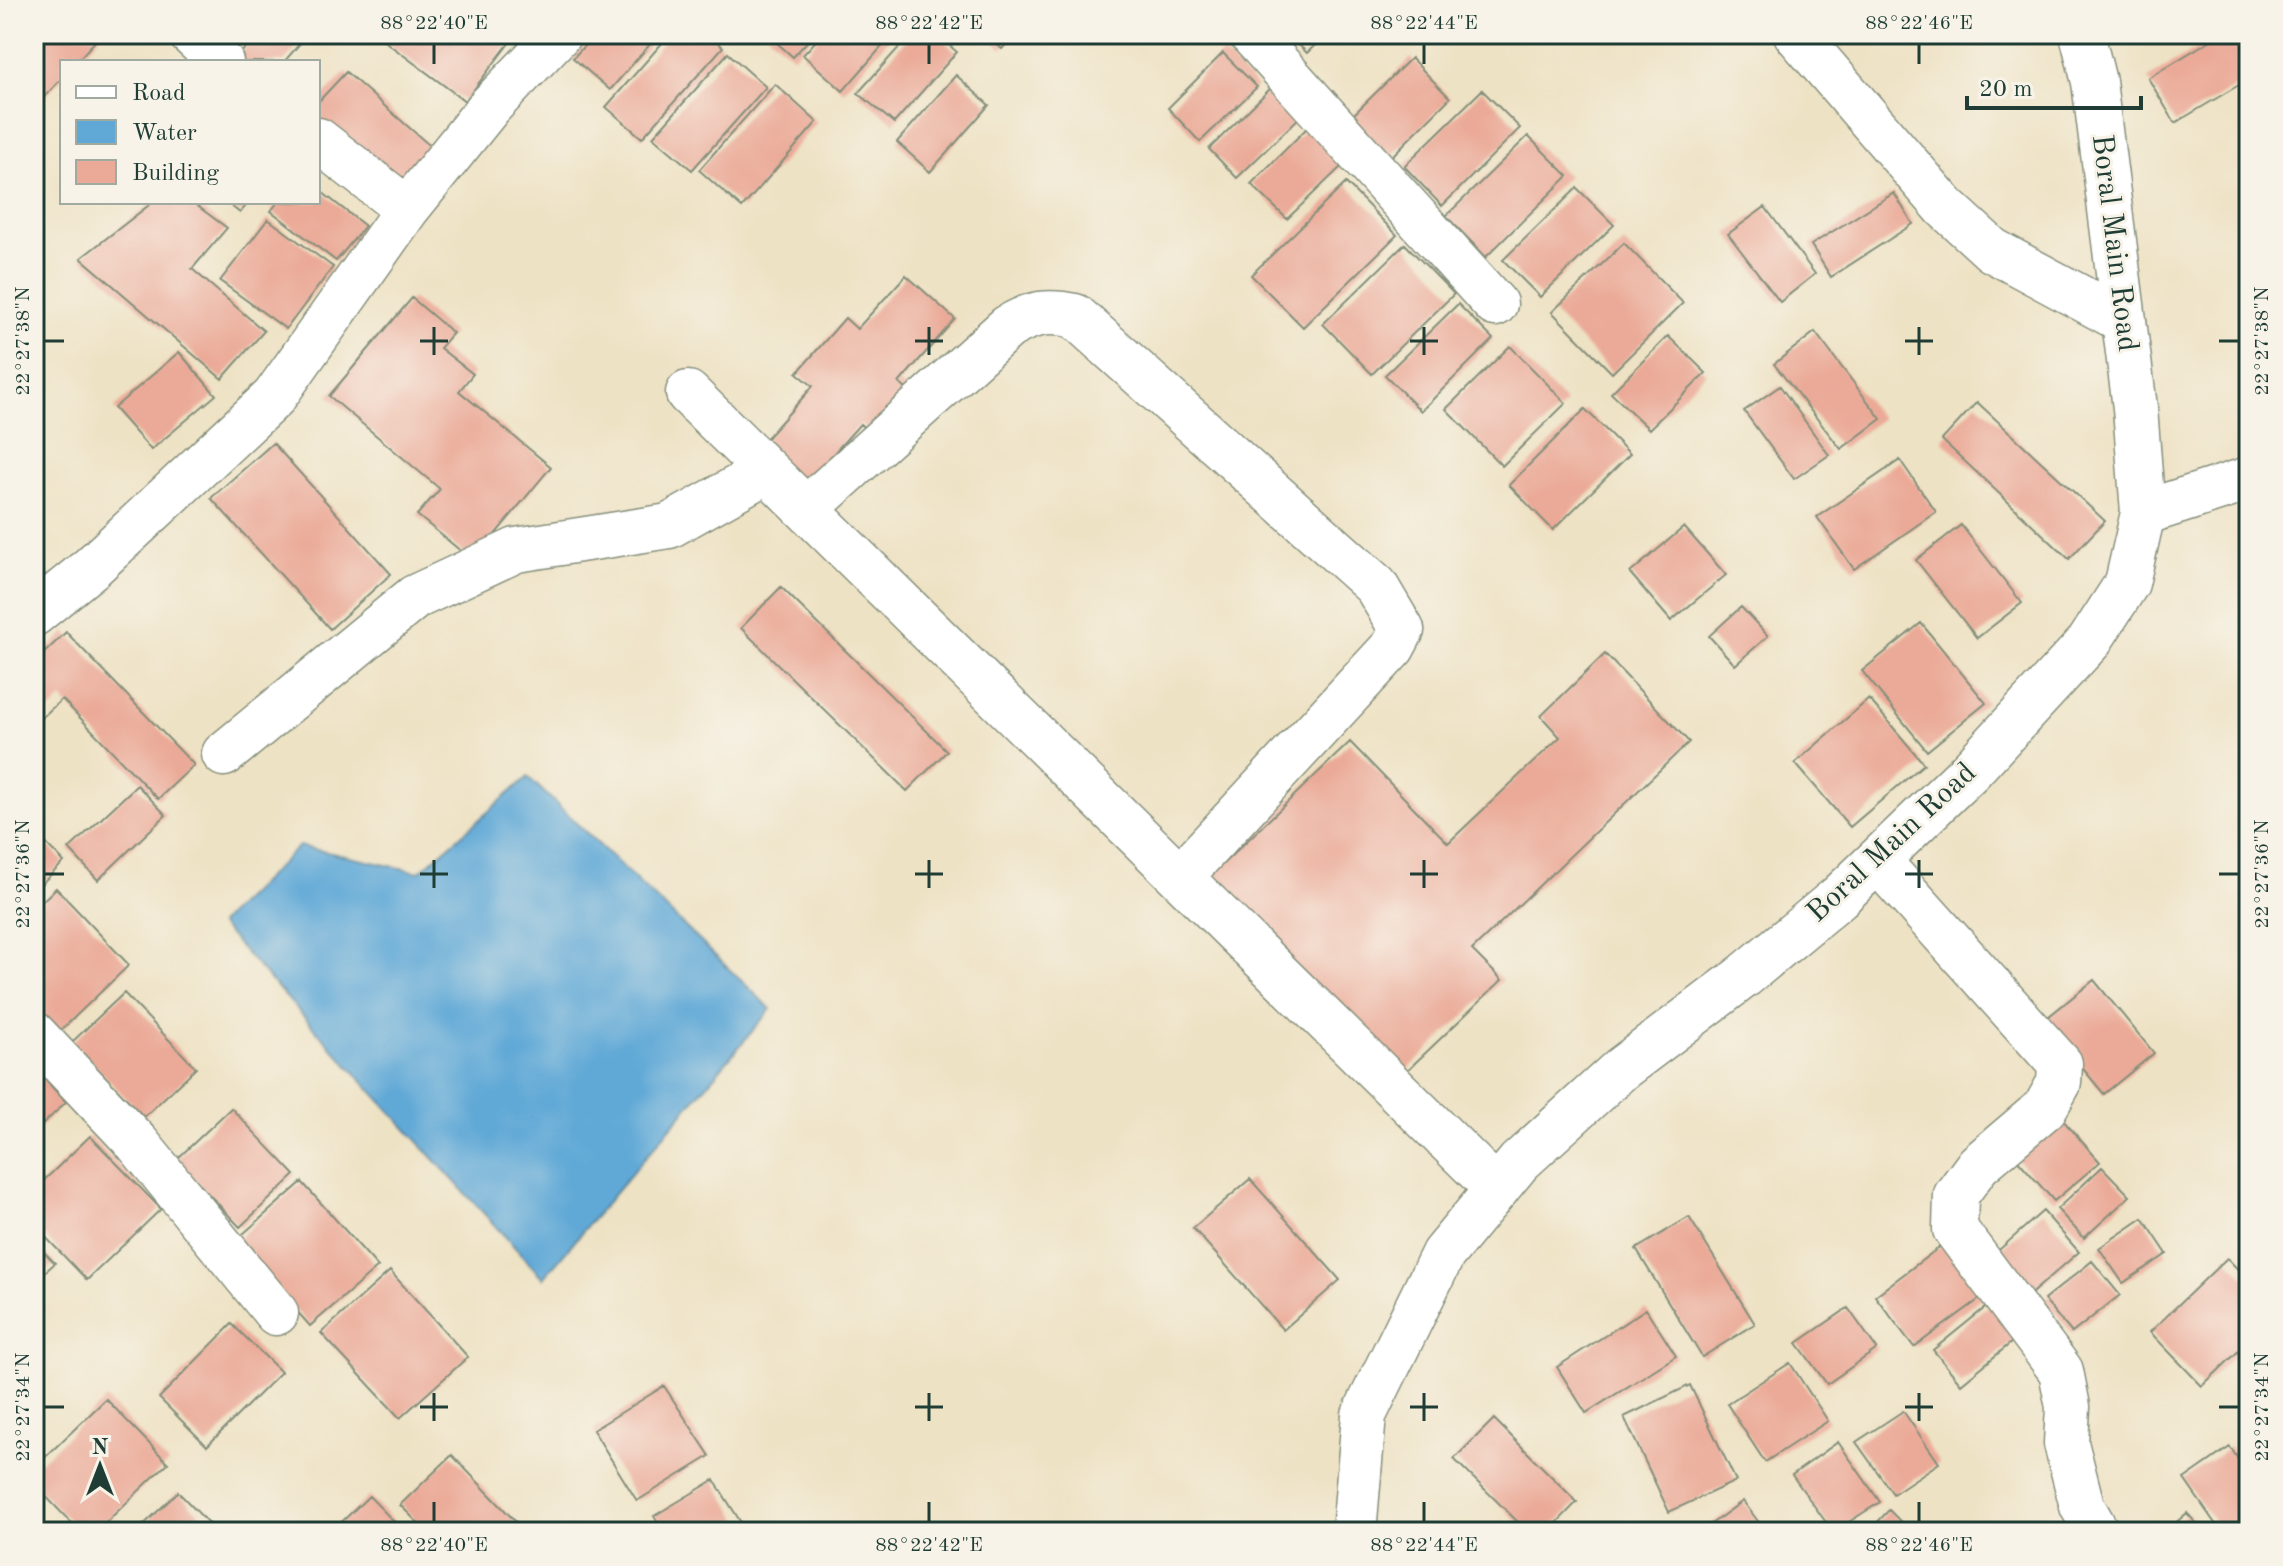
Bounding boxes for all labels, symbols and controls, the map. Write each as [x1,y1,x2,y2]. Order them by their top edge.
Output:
text: 88°22'40"E [380,14,488,34]
text: 88°22'42"E [875,14,983,34]
text: 88°22'44"E [1370,14,1478,34]
text: 88°22'46"E [1865,14,1973,34]
legend [60,60,320,204]
scale bar [1967,60,2141,110]
text: 20 m [1979,78,2033,102]
text: Road [132,82,185,106]
text: Water [132,122,197,146]
street label: Boral Main Road [2086,133,2142,353]
text: Building [132,162,219,186]
text: 22°27'38"N [14,286,34,396]
text: 22°27'38"N [2253,286,2273,396]
street label: Boral Main Road [1802,757,1982,929]
text: 22°27'36"N [14,819,34,929]
text: 22°27'36"N [2253,819,2273,929]
text: 22°27'34"N [14,1352,34,1462]
text: 22°27'34"N [2253,1352,2273,1462]
north arrow [60,1426,140,1506]
text: N [92,1437,109,1459]
text: 88°22'40"E [380,1536,488,1556]
text: 88°22'42"E [875,1536,983,1556]
text: 88°22'44"E [1370,1536,1478,1556]
text: 88°22'46"E [1865,1536,1973,1556]

